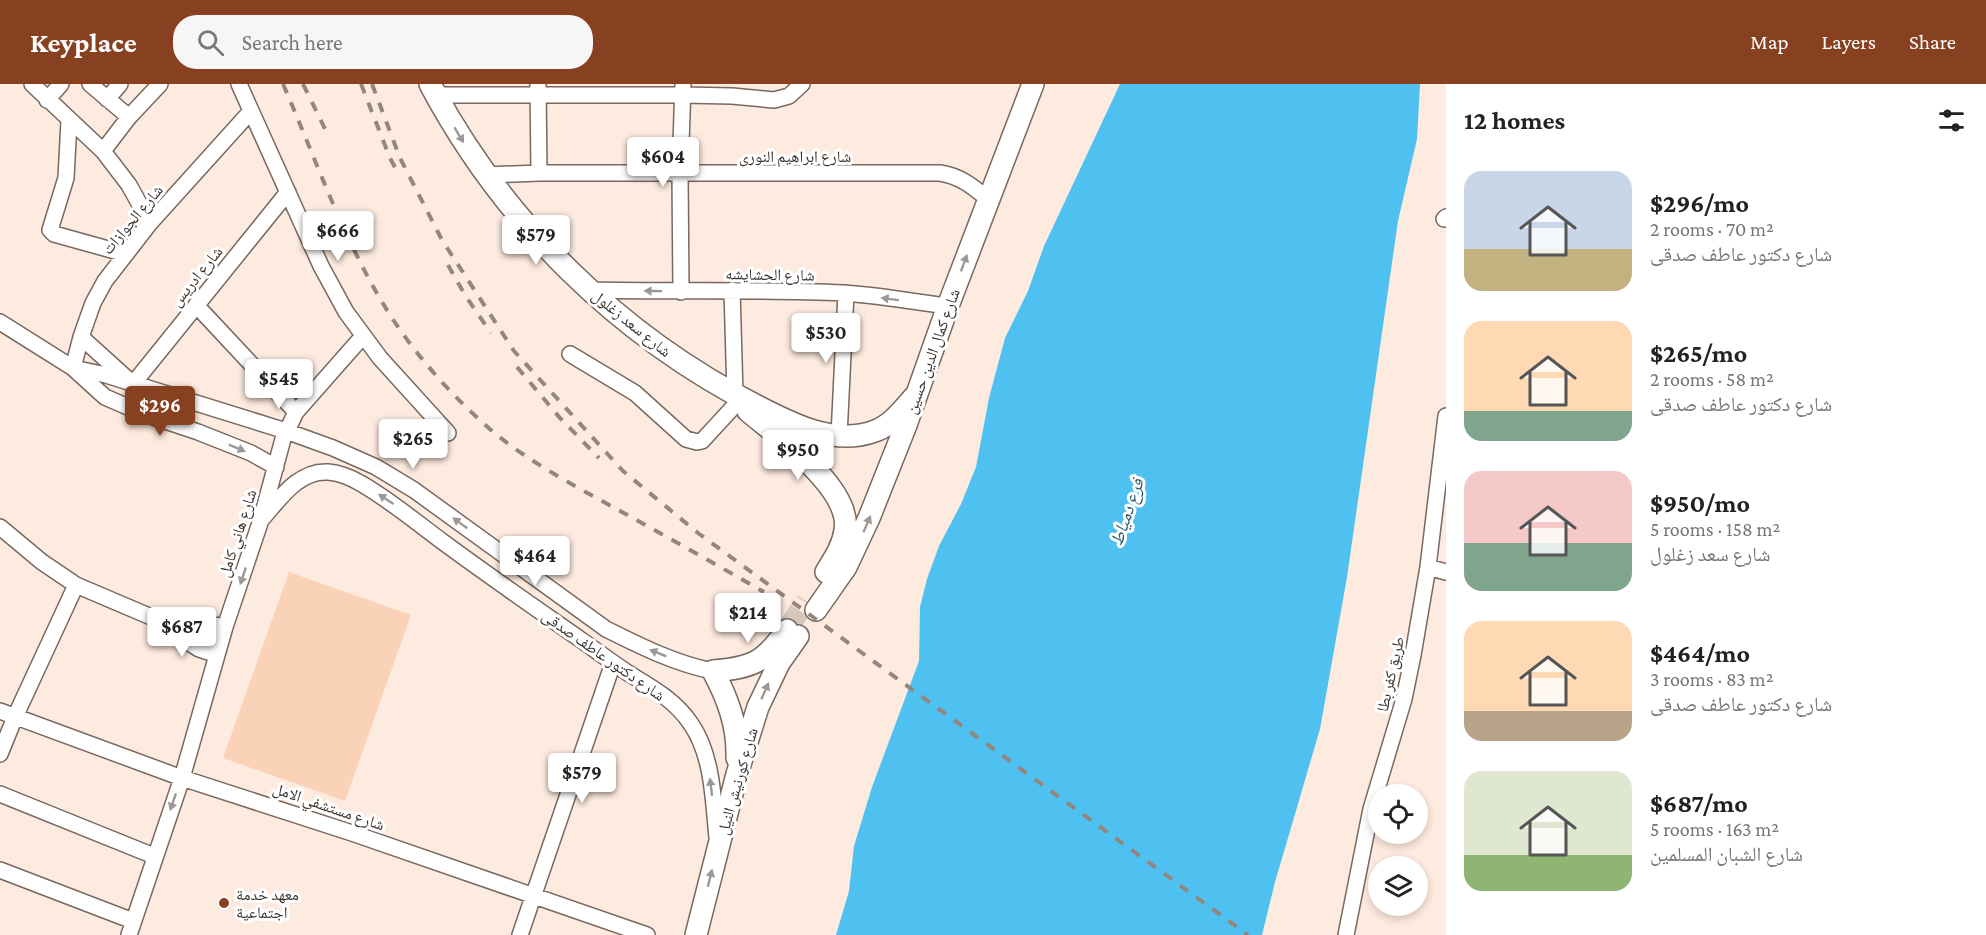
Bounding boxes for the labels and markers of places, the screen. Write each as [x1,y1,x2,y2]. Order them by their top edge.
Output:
pin: $604 [627,137,699,188]
pin: $666 [302,211,374,262]
pin: $579 [500,215,572,266]
pin: $530 [790,313,862,364]
pin: $545 [243,359,315,410]
pin: $296 [124,386,196,437]
pin: $265 [377,419,449,470]
pin: $950 [762,430,834,481]
pin: $464 [499,536,571,587]
pin: $214 [712,593,784,644]
pin: $687 [146,607,218,658]
pin: $579 [546,753,618,804]
place label: معهد خدمة اجتماعية [236,886,299,921]
marker: معهد خدمة اجتماعية [217,896,231,910]

